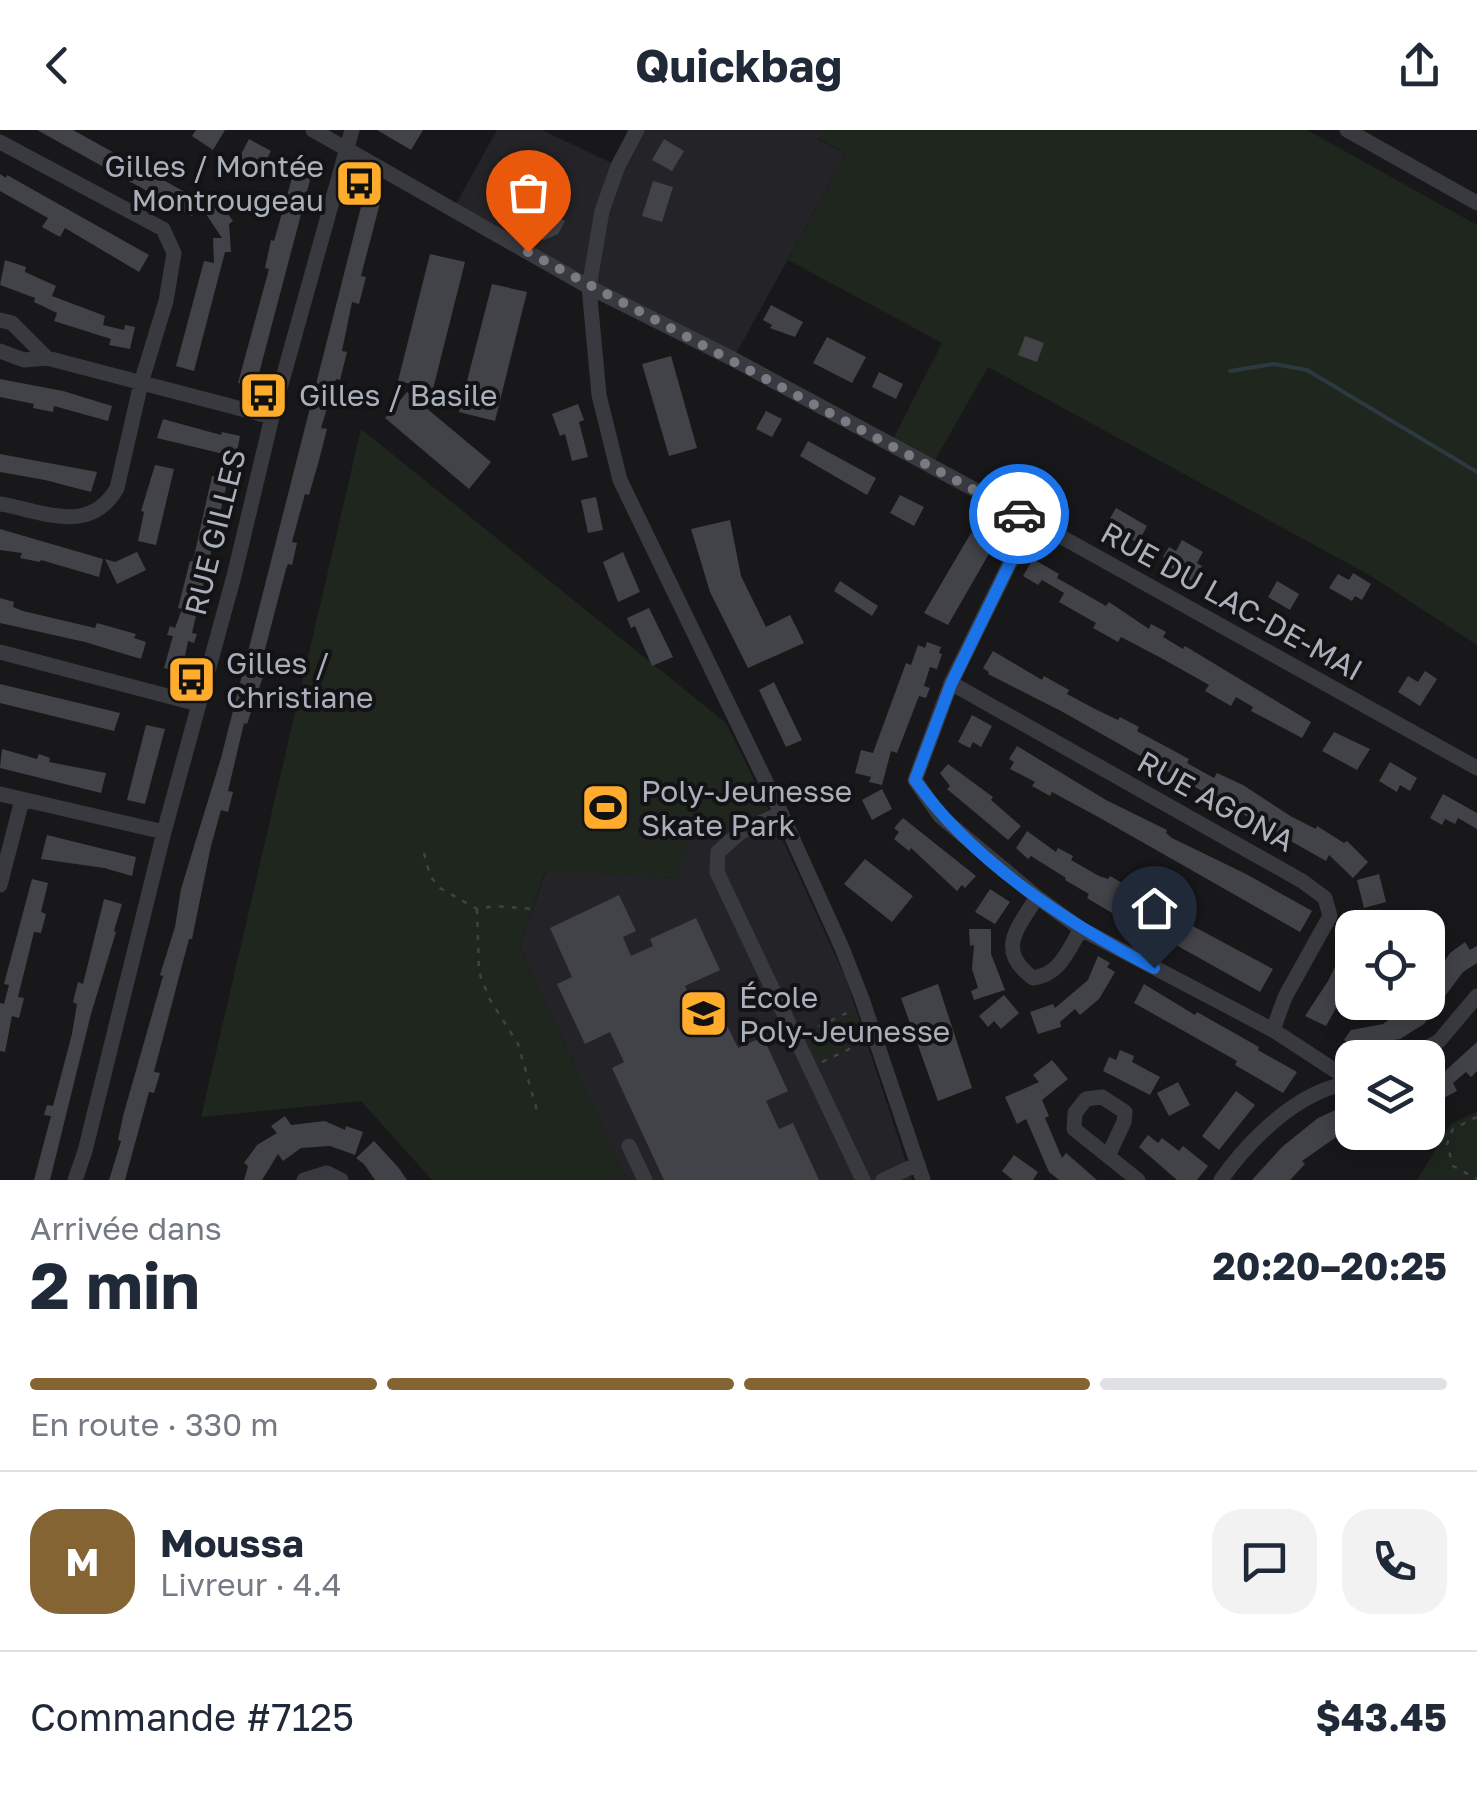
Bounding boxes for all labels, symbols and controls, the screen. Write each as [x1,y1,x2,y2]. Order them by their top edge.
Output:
icon: back [30,38,85,93]
text: Quickbag [635,38,842,92]
icon: share [1392,38,1447,93]
place label: Gilles / Montée Montrougeau [104,148,324,218]
pin [486,150,571,253]
bus stop icon: Gilles / Montée Montrougeau [333,157,385,209]
icon: bag [501,165,556,220]
bus stop icon: Gilles / Basile [238,369,290,421]
place label: Gilles / Basile [299,377,497,413]
street label: RUE GILLES [177,445,253,619]
courier [969,464,1069,564]
icon: car [992,487,1047,542]
street label: RUE DU LAC-DE-MAI [1095,514,1369,688]
place label: Gilles / Christiane [226,645,373,715]
bus stop icon: Gilles / Christiane [165,654,217,706]
street label: RUE AGONA [1131,743,1301,859]
place label: Poly-Jeunesse Skate Park [641,773,852,843]
sports icon: Poly-Jeunesse Skate Park [580,782,632,834]
pin [1112,866,1197,969]
icon: home [1127,881,1182,936]
map controls [1335,910,1445,1150]
button: locate [1335,910,1445,1020]
place label: École Poly-Jeunesse [739,979,950,1049]
school or university icon: École Poly-Jeunesse [678,988,730,1040]
button: layers [1335,1040,1445,1150]
text: Arrivée dans [30,1209,222,1247]
text: 20:20–20:25 [1213,1243,1447,1288]
text: 2 min [30,1245,200,1323]
text: En route · 330 m [30,1405,278,1443]
button: chat [1212,1509,1317,1614]
button: phone [1342,1509,1447,1614]
text: Moussa [160,1520,304,1565]
text: M [66,1539,99,1584]
text: Livreur · 4.4 [160,1565,342,1603]
text: Commande #7125 [30,1694,354,1739]
text: $43.45 [1316,1694,1447,1739]

